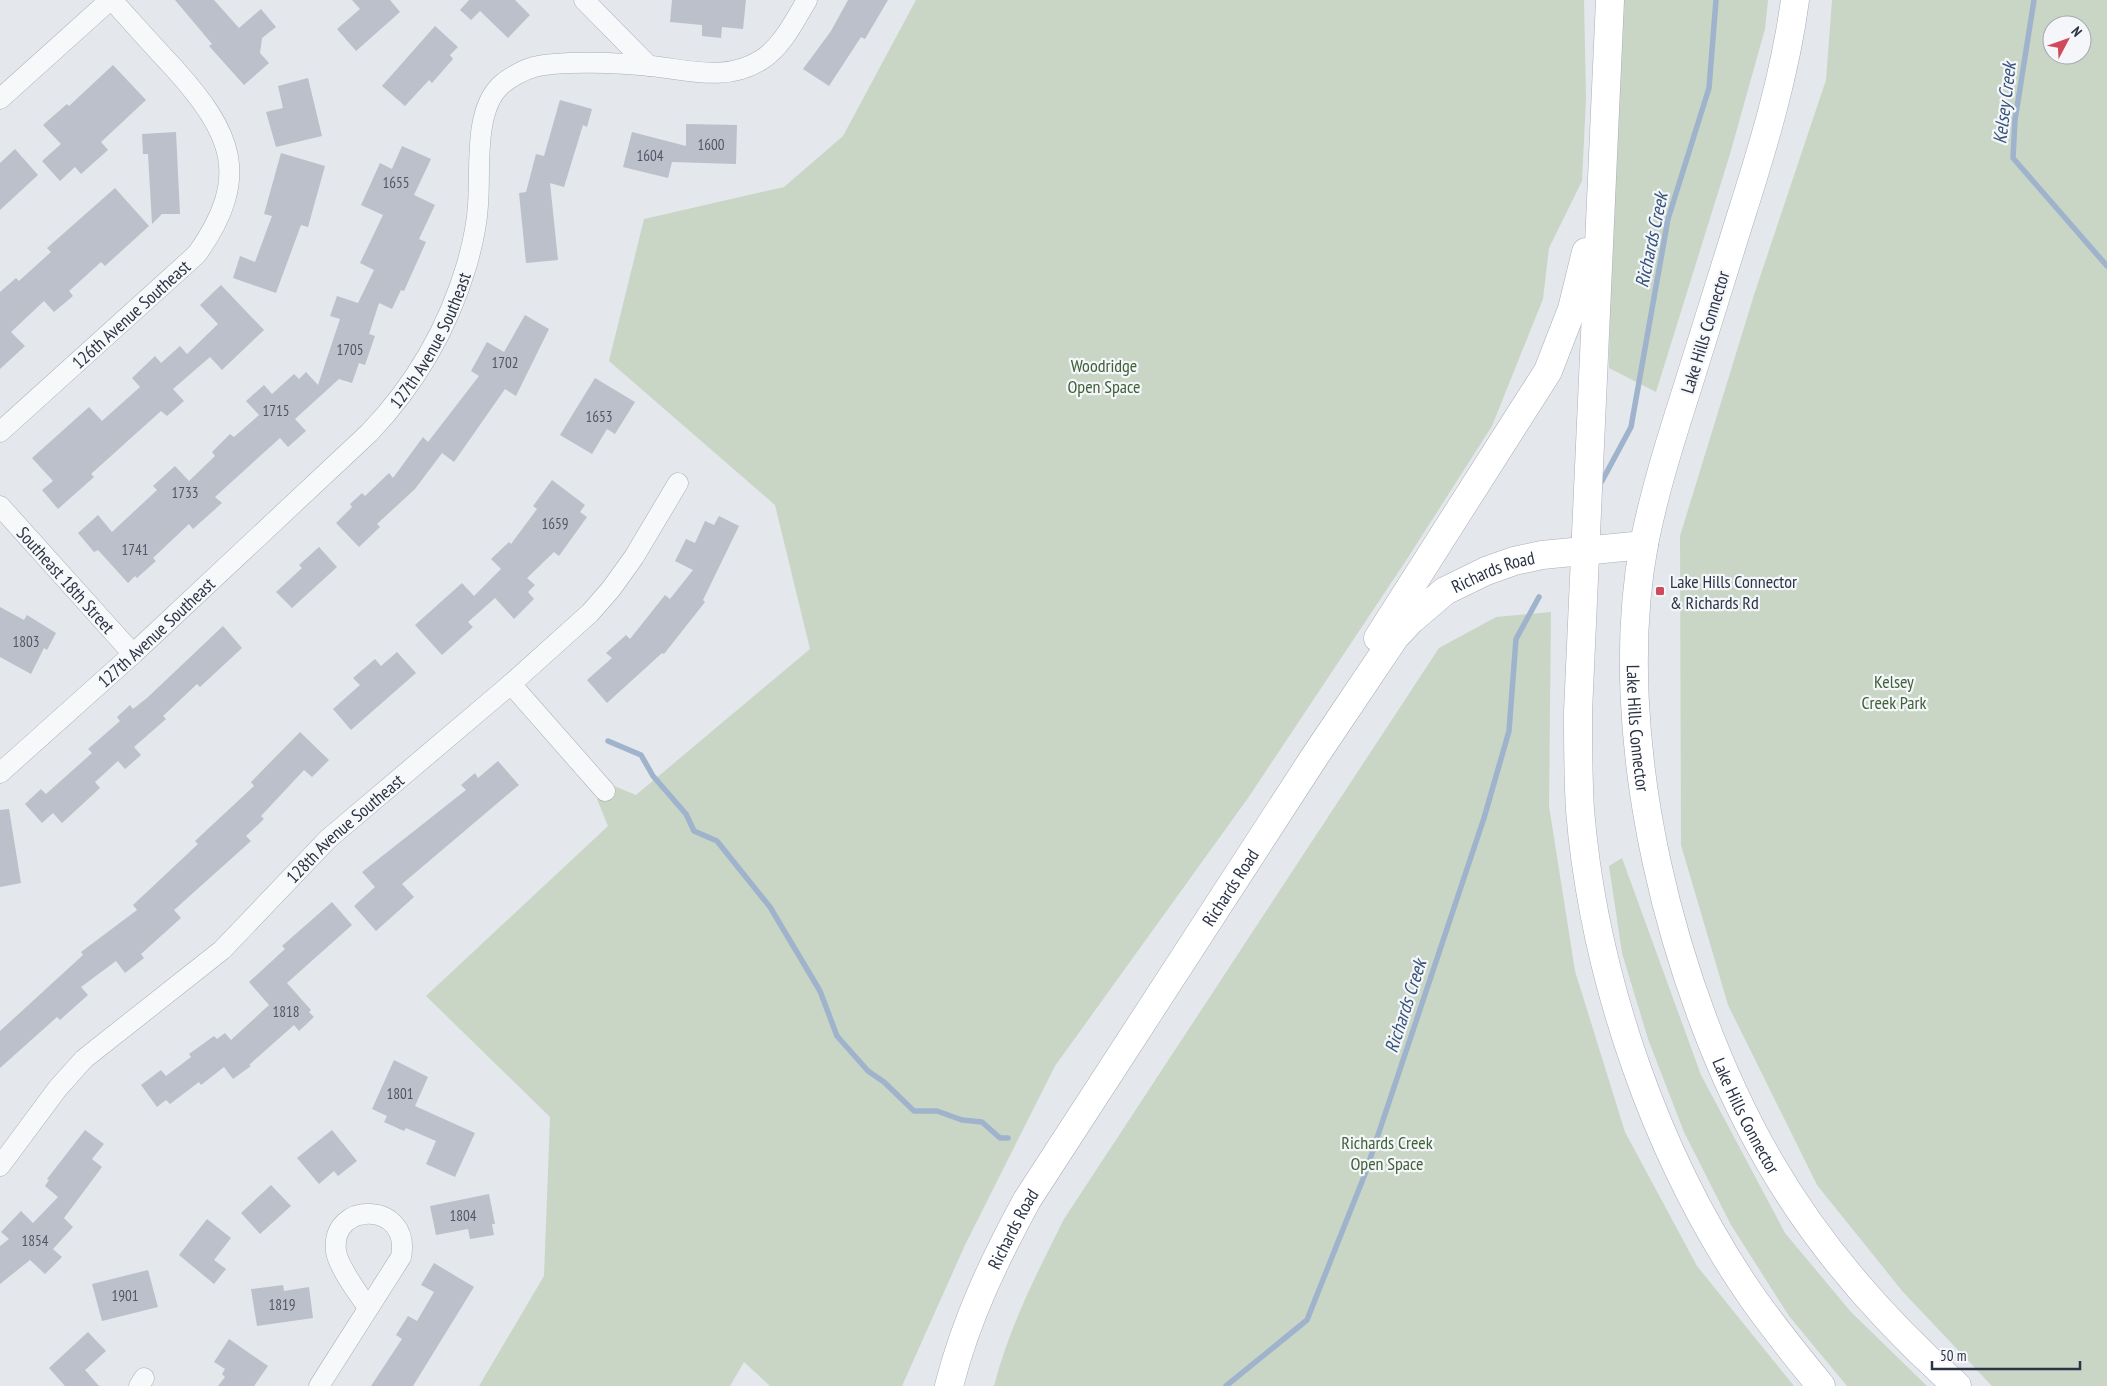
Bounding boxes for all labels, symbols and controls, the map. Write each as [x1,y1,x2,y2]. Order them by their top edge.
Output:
north arrow [2042,15,2092,65]
text: N [2068,23,2086,40]
water label: Kelsey Creek [1987,58,2021,145]
house number: 1600 [697,135,725,154]
house number: 1604 [636,146,664,165]
house number: 1655 [382,173,410,192]
water label: Richards Creek [1629,188,1673,290]
street label: 126th Avenue Southeast [67,255,195,373]
street label: Lake Hills Connector [1675,268,1735,396]
street label: 127th Avenue Southeast [384,269,475,413]
house number: 1705 [336,340,364,359]
house number: 1702 [491,353,519,372]
park label: Woodridge Open Space [1067,354,1141,398]
house number: 1715 [262,401,290,420]
house number: 1653 [585,407,613,426]
house number: 1733 [171,483,199,502]
house number: 1659 [541,514,569,533]
street label: Southeast 18th Street [12,521,120,638]
house number: 1741 [121,540,149,559]
street label: Richards Road [1447,545,1536,598]
place label: Lake Hills Connector & Richards Rd [1670,570,1797,614]
street label: 127th Avenue Southeast [92,572,219,692]
marker: Lake Hills Connector & Richards Rd [1654,585,1666,597]
house number: 1803 [12,632,40,651]
street label: Lake Hills Connector [1622,665,1655,793]
park label: Kelsey Creek Park [1862,670,1926,714]
street label: 128th Avenue Southeast [281,769,408,888]
street label: Richards Road [1196,844,1263,930]
water label: Richards Creek [1379,954,1432,1056]
house number: 1818 [272,1002,300,1021]
street label: Lake Hills Connector [1708,1054,1785,1178]
house number: 1801 [386,1084,414,1103]
park label: Richards Creek Open Space [1341,1131,1433,1175]
street label: Richards Road [982,1184,1043,1273]
house number: 1804 [449,1206,477,1225]
house number: 1854 [21,1231,49,1250]
house number: 1901 [111,1286,139,1305]
house number: 1819 [268,1295,296,1314]
scale bar [1932,1338,2080,1370]
text: 50 m [1940,1346,1966,1365]

